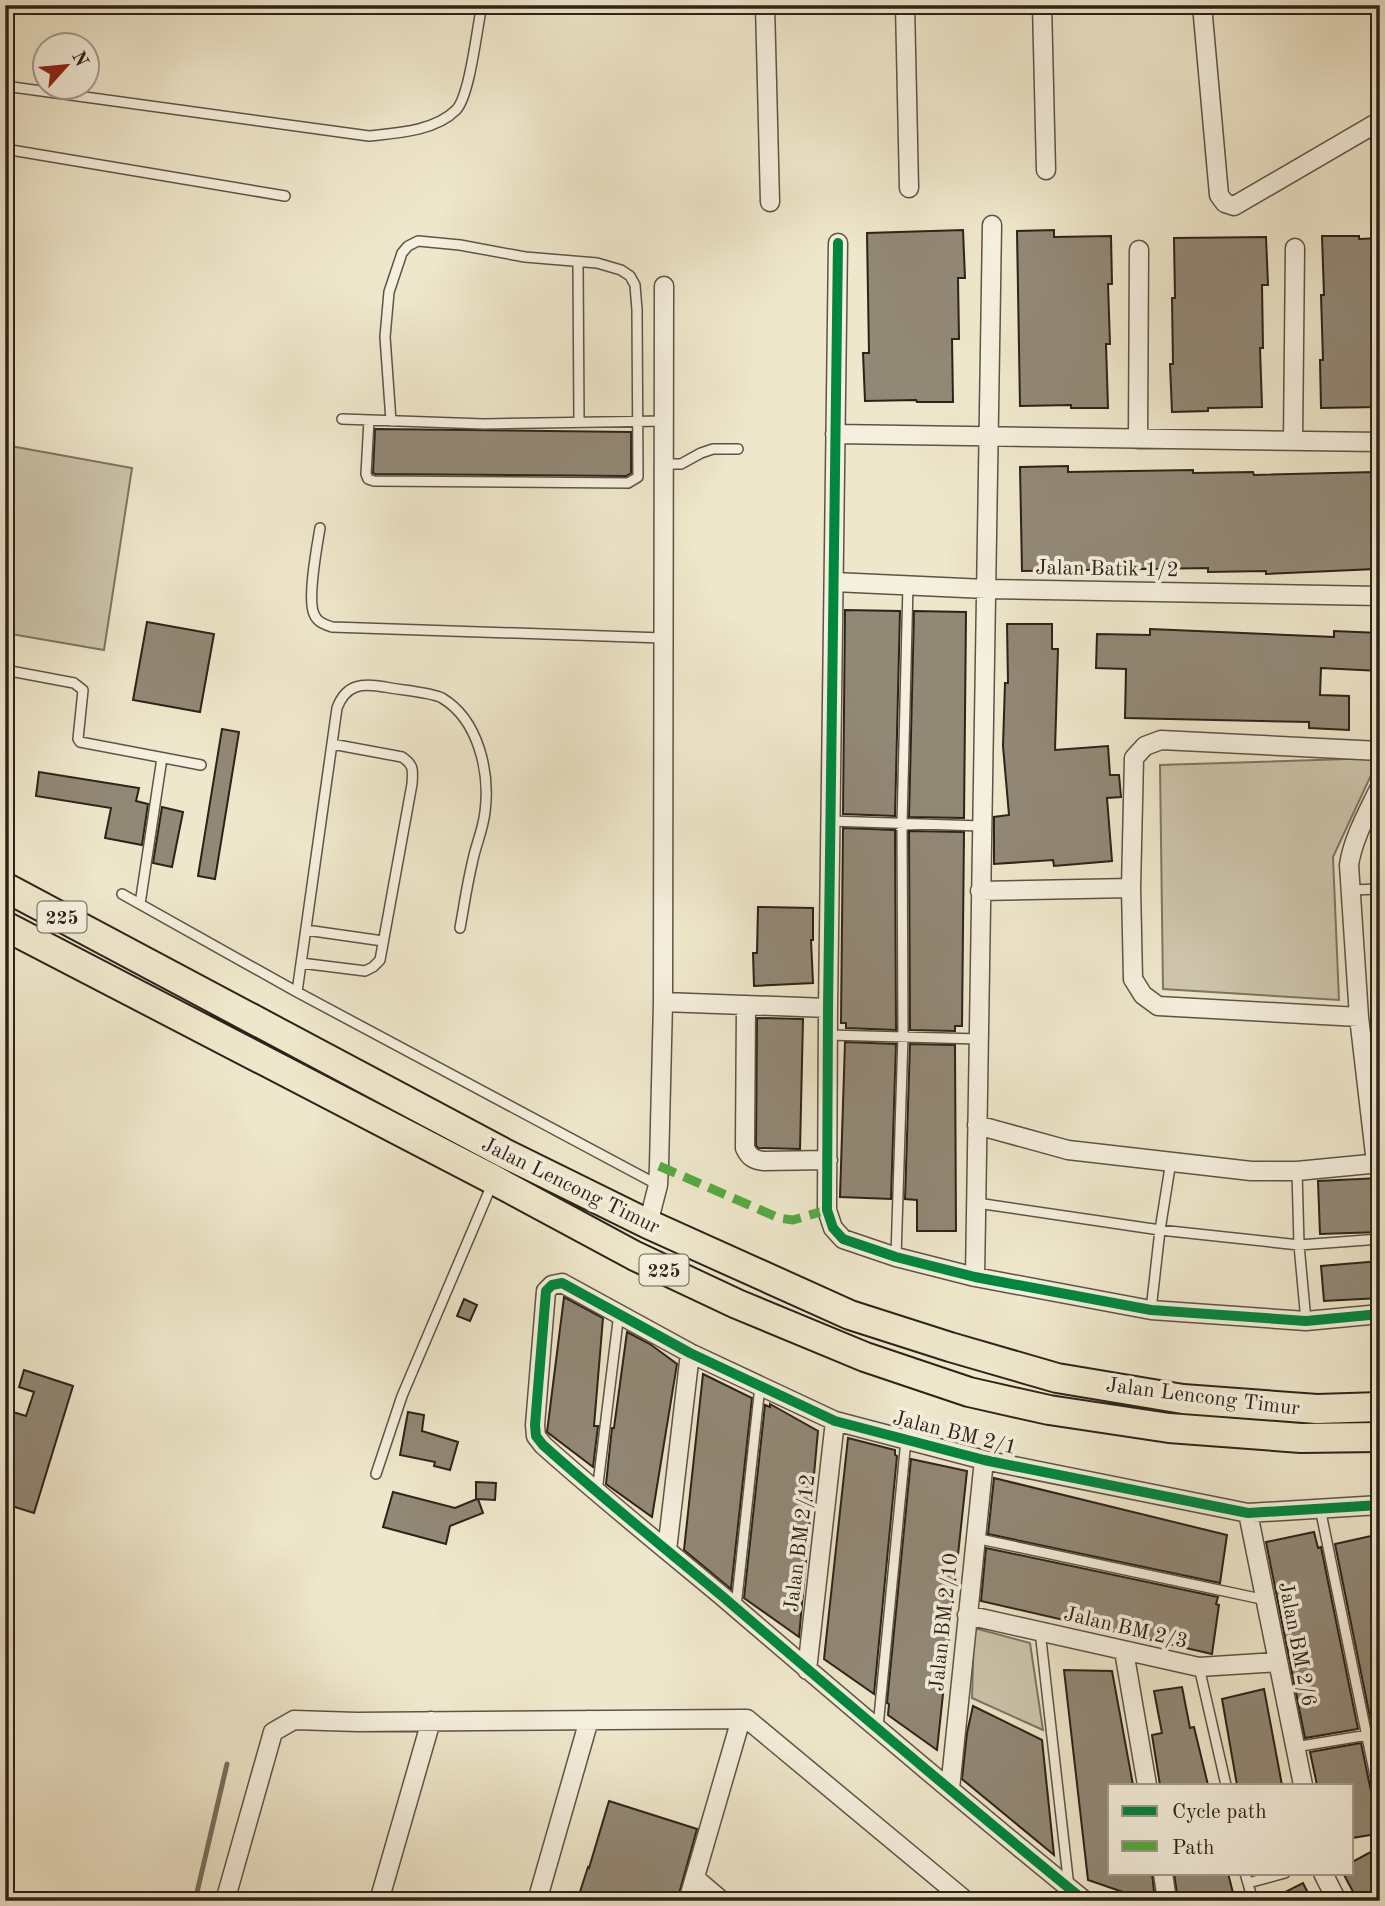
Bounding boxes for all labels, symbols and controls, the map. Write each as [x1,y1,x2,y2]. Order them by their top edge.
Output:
north arrow [32,32,102,102]
text: N [67,49,91,71]
street label: Jalan Batik 1/2 [1035,558,1179,581]
road number: 225 [38,902,86,932]
street label: Jalan Lencong Timur [478,1134,663,1239]
road number: 225 [640,1254,688,1286]
street label: Jalan Lencong Timur [1105,1375,1301,1420]
street label: Jalan BM 2/1 [891,1408,1019,1459]
street label: Jalan BM 2/12 [782,1473,819,1613]
street label: Jalan BM 2/10 [927,1552,962,1692]
street label: Jalan BM 2/6 [1274,1580,1319,1709]
street label: Jalan BM 2/3 [1062,1604,1190,1653]
legend [1108,1784,1354,1874]
text: Cycle path [1172,1802,1267,1823]
text: Path [1172,1838,1215,1859]

